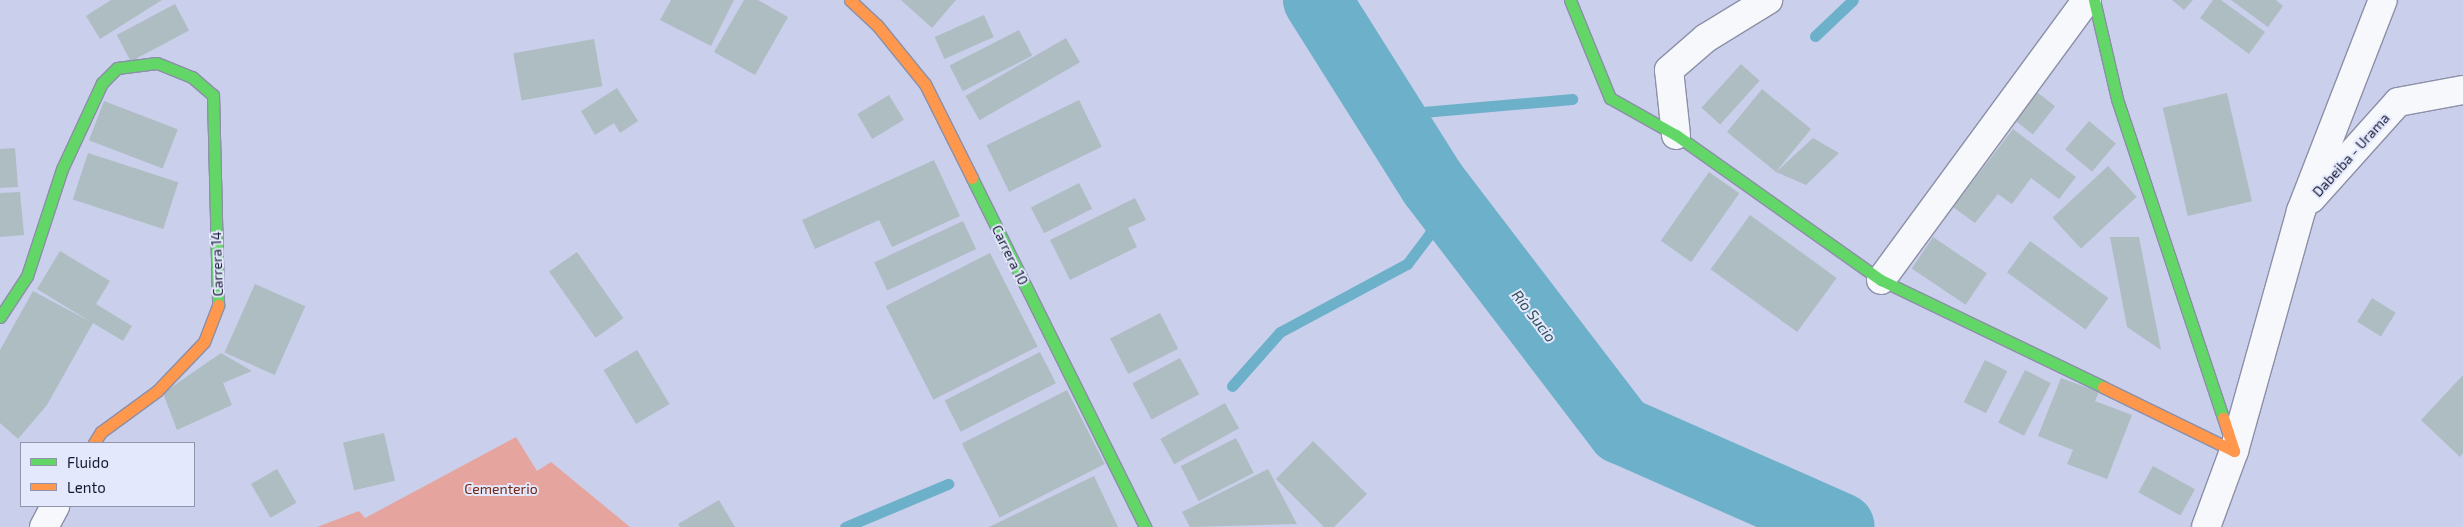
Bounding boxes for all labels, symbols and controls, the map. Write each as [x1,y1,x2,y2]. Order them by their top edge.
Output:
street label: Dabeiba - Urama [2309,110,2393,200]
street label: Carrera 10 [988,222,1032,288]
street label: Carrera 14 [207,231,227,297]
water label: Río Sucio [1508,286,1560,346]
legend [20,442,195,507]
text: Fluido [67,453,109,471]
text: Lento [67,478,106,496]
park label: Cementerio [464,481,538,497]

